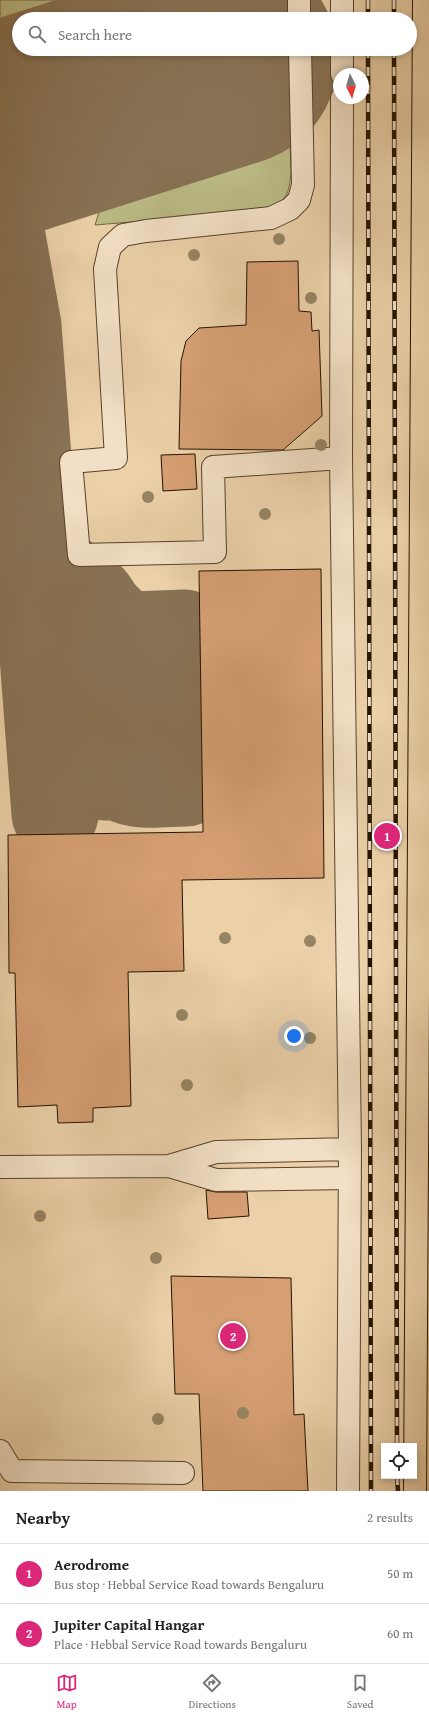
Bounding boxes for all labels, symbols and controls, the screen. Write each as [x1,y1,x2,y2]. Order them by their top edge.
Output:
search box [12,12,417,56]
icon: search [26,23,48,45]
text: Search here [58,24,132,45]
north arrow [333,68,369,104]
pin: 1 [374,821,400,851]
your location [284,1026,304,1046]
pin: 2 [220,1321,246,1351]
map controls [381,1443,417,1479]
button: locate [381,1443,417,1479]
text: Nearby [16,1505,70,1530]
text: 2 results [367,1508,413,1527]
text: Aerodrome [54,1554,129,1575]
text: 1 [26,1564,32,1583]
text: 50 m [387,1564,413,1583]
text: Bus stop · Hebbal Service Road towards Bengaluru [54,1575,324,1594]
text: Jupiter Capital Hangar [54,1614,204,1635]
text: 2 [26,1624,32,1643]
text: 60 m [387,1624,413,1643]
text: Place · Hebbal Service Road towards Bengaluru [54,1635,307,1654]
tab: Map [56,1672,78,1712]
tab: Directions [189,1672,236,1712]
tab: Saved [347,1672,373,1712]

